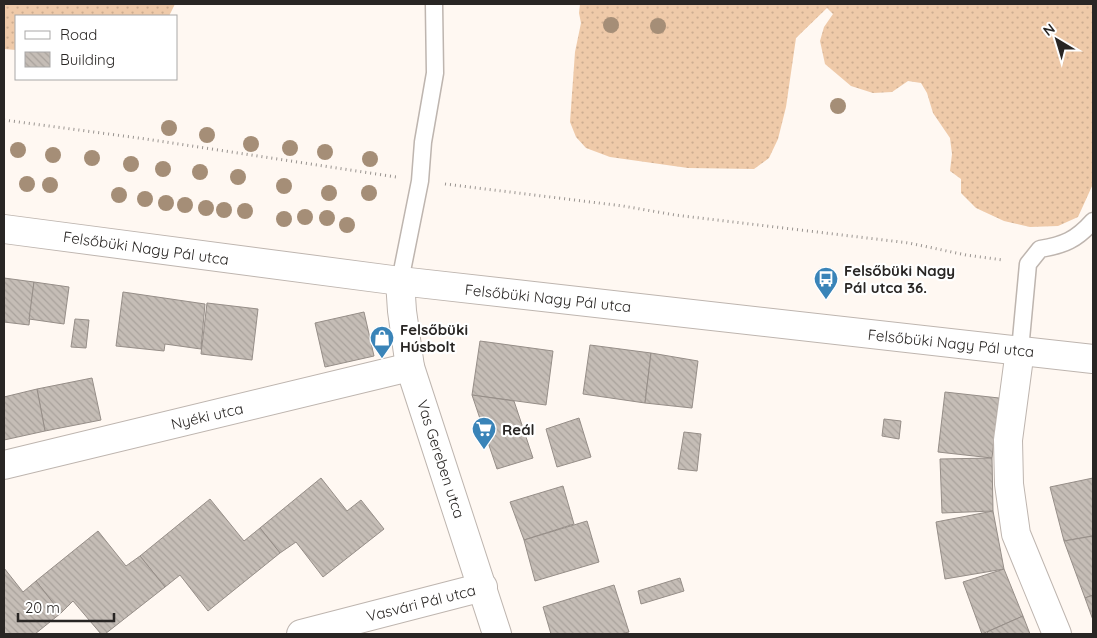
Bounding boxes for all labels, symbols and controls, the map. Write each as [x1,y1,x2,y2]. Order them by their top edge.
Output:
legend [15,15,178,80]
north arrow [1032,15,1082,65]
text: N [1039,19,1059,40]
text: Road [60,25,97,44]
text: Building [60,50,115,69]
street label: Felsőbüki Nagy Pál utca [62,227,230,269]
place label: Felsőbüki Nagy Pál utca 36. [844,261,955,297]
bus stop icon: Felsőbüki Nagy Pál utca 36. [813,266,839,300]
street label: Felsőbüki Nagy Pál utca [464,280,632,316]
place label: Felsőbüki Húsbolt [400,320,468,356]
shop icon: Felsőbüki Húsbolt [369,325,395,359]
street label: Felsőbüki Nagy Pál utca [867,325,1035,361]
street label: Vas Gereben utca [413,397,469,521]
street label: Nyéki utca [169,398,245,434]
supermarket icon: Reál [471,416,497,450]
place label: Reál [502,420,535,439]
street label: Vasvári Pál utca [364,580,478,626]
scale bar [18,590,114,622]
text: 20 m [25,598,60,617]

